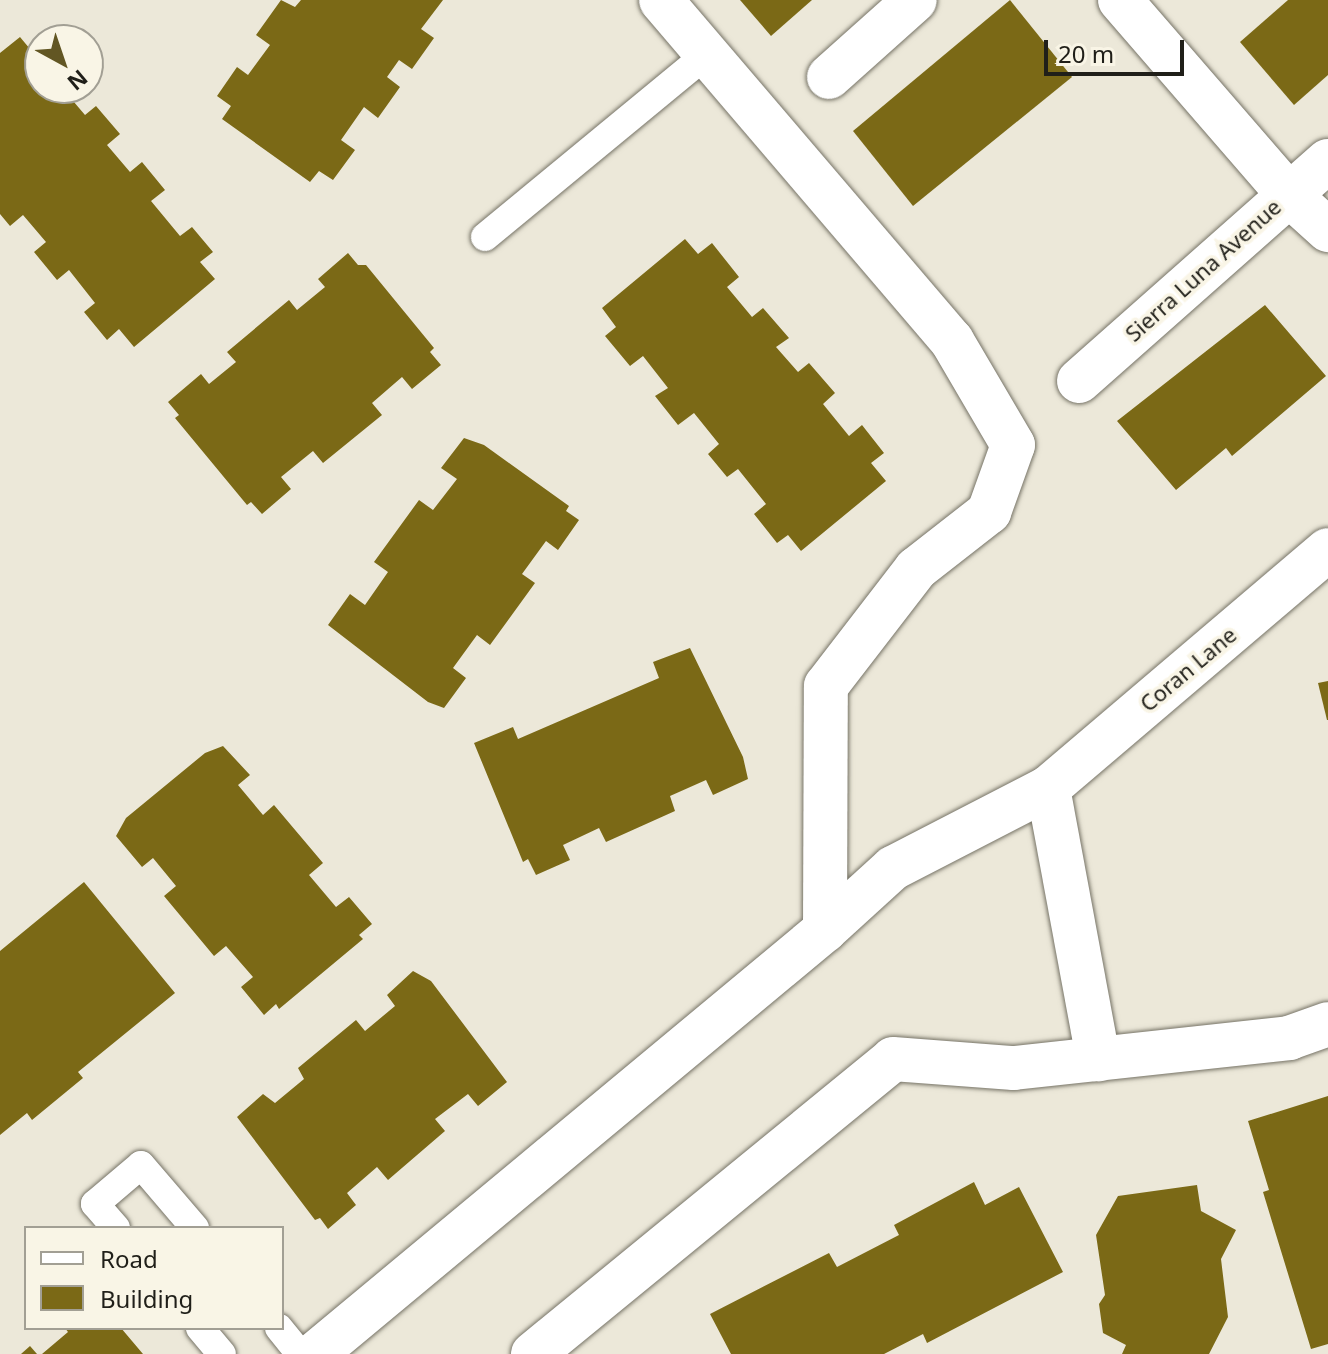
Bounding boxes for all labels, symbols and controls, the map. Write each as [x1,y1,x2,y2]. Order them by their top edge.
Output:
north arrow [24,24,104,104]
scale bar [1048,24,1188,74]
text: 20 m [1058,37,1114,70]
text: N [62,64,95,98]
street label: Sierra Luna Avenue [1120,193,1286,347]
street label: Coran Lane [1135,621,1241,717]
legend [24,1226,284,1330]
text: Road [100,1242,158,1275]
text: Building [100,1282,193,1315]

